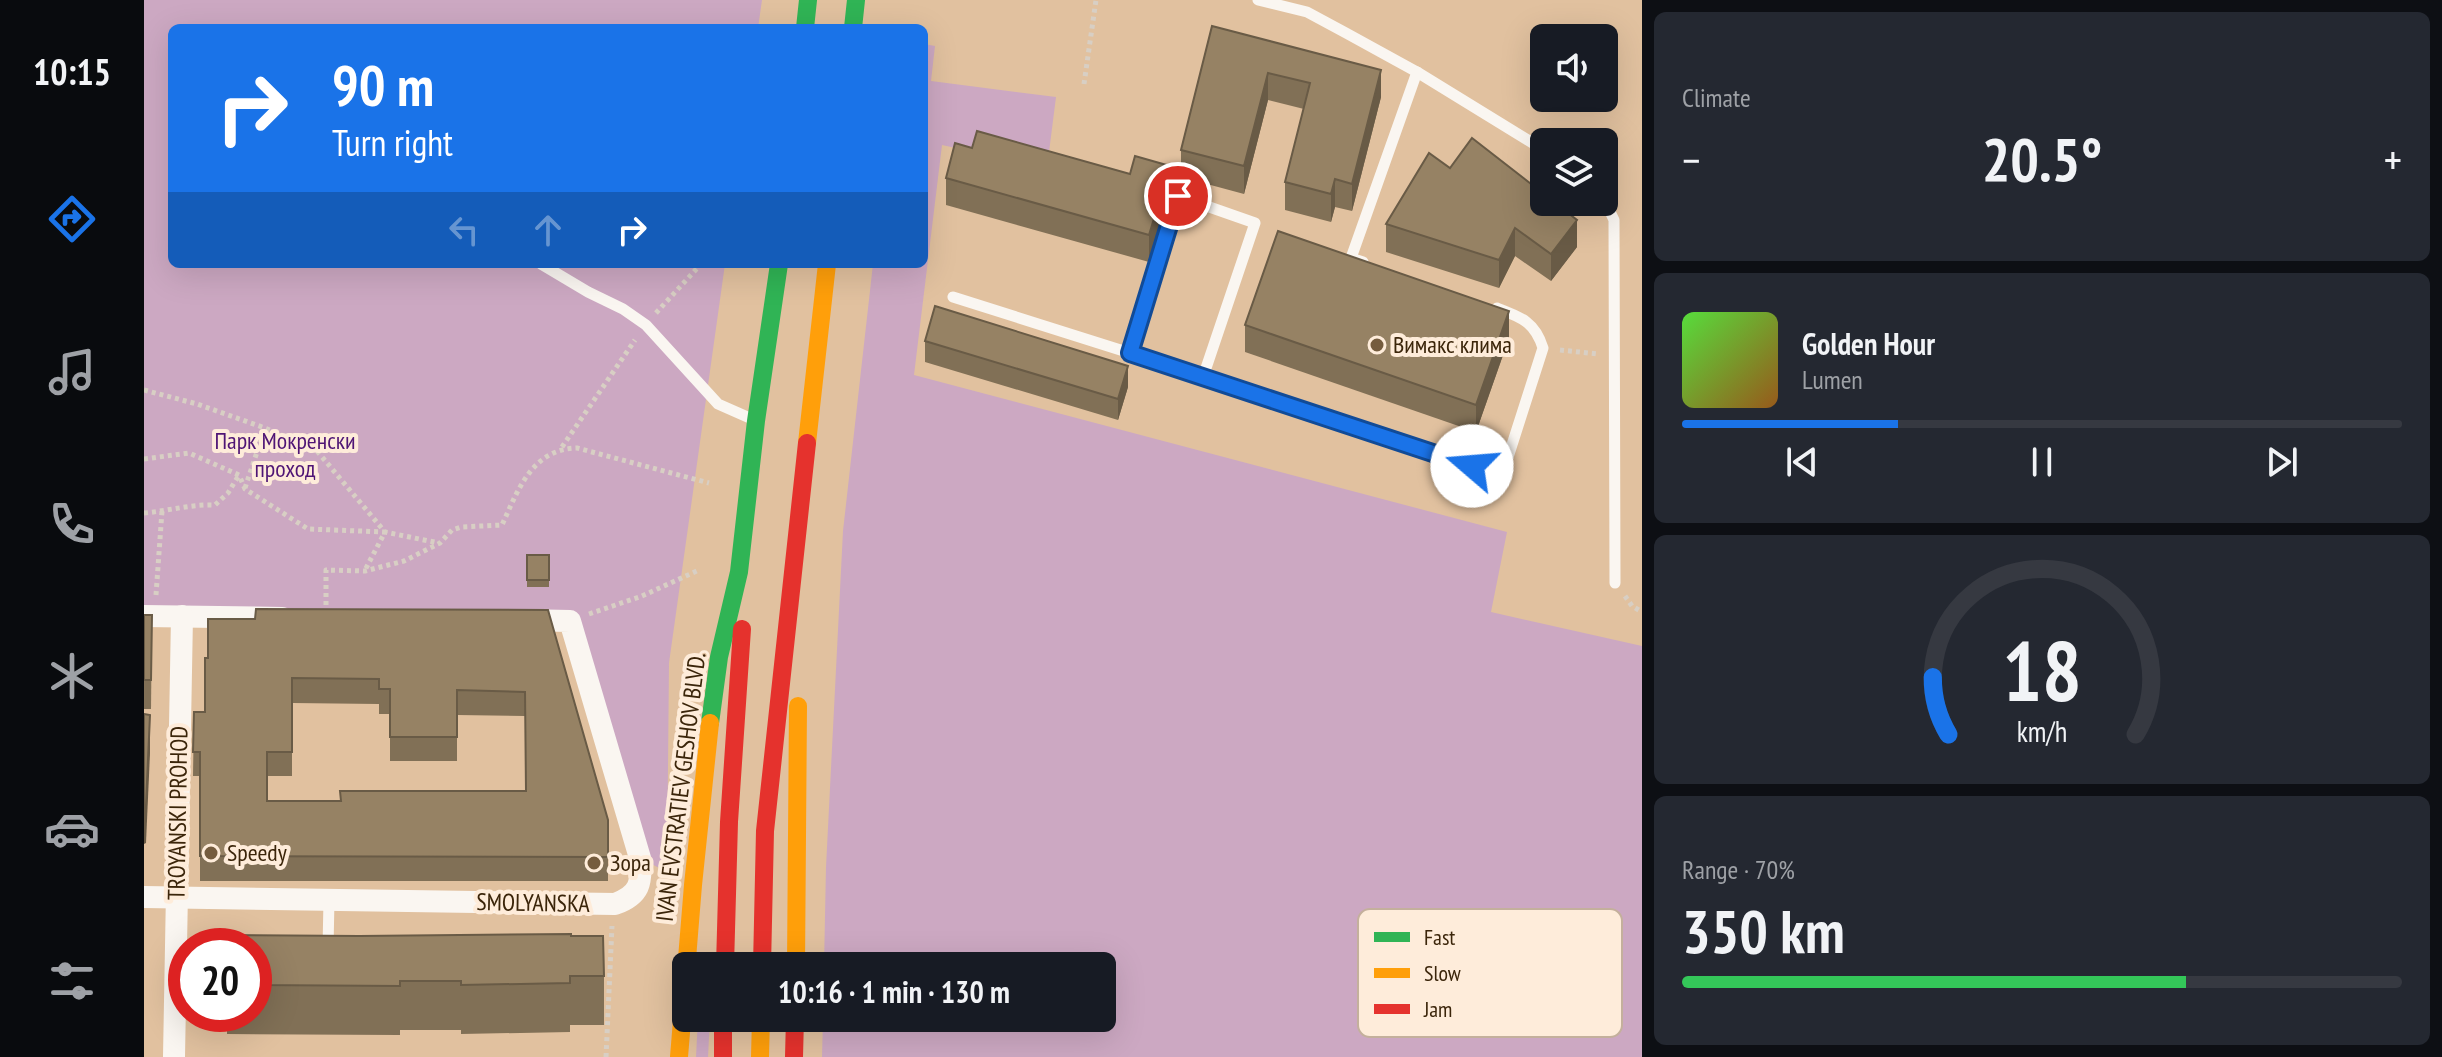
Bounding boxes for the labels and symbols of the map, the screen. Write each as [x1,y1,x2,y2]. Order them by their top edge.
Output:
pin [1144,162,1212,230]
place label: Вимакс клима [1393,329,1512,360]
marker: Вимакс клима [1368,336,1386,354]
position arrow [1430,424,1514,508]
park label: Парк Мокренски проход [214,425,356,484]
street label: IVAN EVSTRATIEV GESHOV BLVD. [649,651,712,923]
street label: TROYANSKI PROHOD [160,726,195,900]
place label: Speedy [227,837,287,868]
marker: Speedy [202,844,220,862]
place label: Зора [610,847,651,878]
marker: Зора [585,854,603,872]
street label: SMOLYANSKA [476,886,591,919]
legend [1358,909,1622,1037]
text: Fast [1424,923,1455,951]
speed limit sign: 20 [168,928,272,1032]
text: Slow [1424,959,1461,987]
text: Jam [1423,995,1452,1023]

